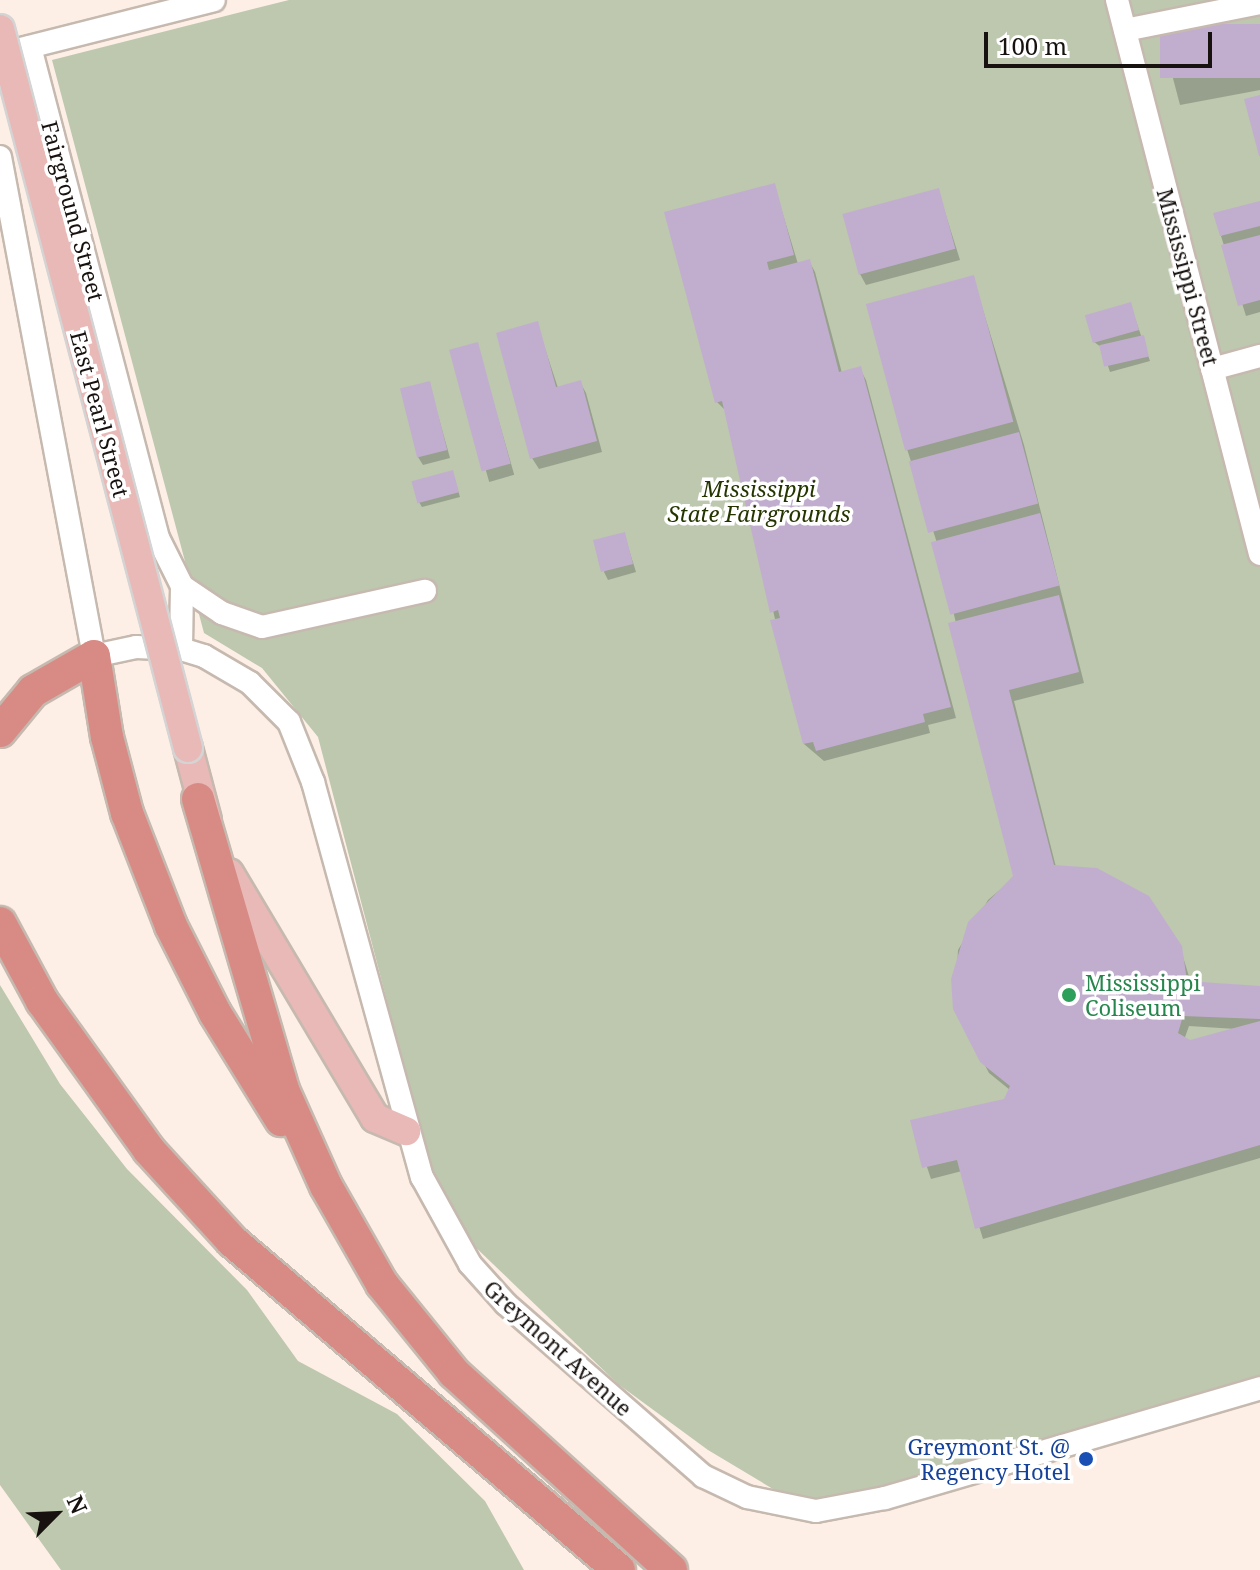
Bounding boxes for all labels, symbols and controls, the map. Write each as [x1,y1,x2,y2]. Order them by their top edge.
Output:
scale bar [988,16,1216,66]
text: 100 m [998,29,1067,62]
street label: Fairground Street [36,118,110,304]
street label: Mississippi Street [1152,185,1224,369]
street label: East Pearl Street [65,328,135,500]
park label: Mississippi State Fairgrounds [668,475,850,526]
place label: Mississippi Coliseum [1085,969,1200,1020]
marker: Mississippi Coliseum [1060,986,1078,1004]
street label: Greymont Avenue [479,1275,637,1421]
place label: Greymont St. @ Regency Hotel [907,1433,1070,1484]
marker: Greymont St. @ Regency Hotel [1077,1450,1095,1468]
north arrow [16,1474,96,1554]
text: N [61,1490,95,1518]

